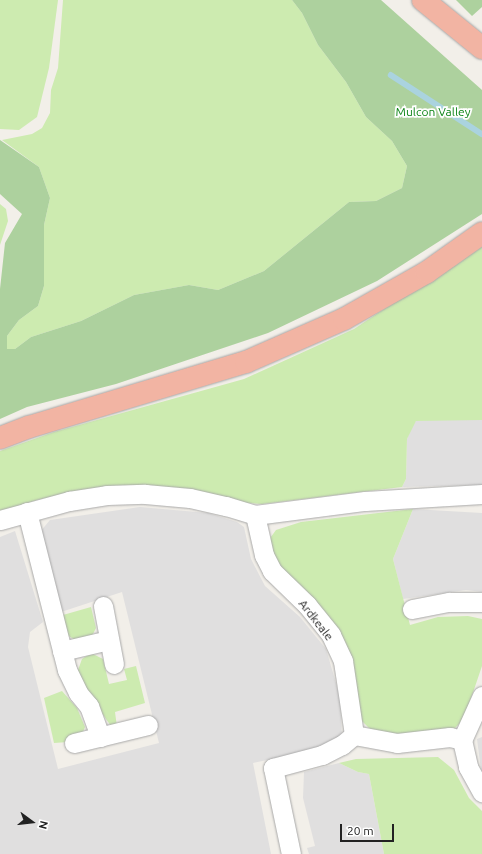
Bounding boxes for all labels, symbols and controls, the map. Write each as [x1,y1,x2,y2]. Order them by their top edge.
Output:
park label: Mulcon Valley [396,105,470,119]
street label: Ardkeale [296,597,336,643]
north arrow [12,802,52,842]
scale bar [342,816,396,842]
text: N [37,820,50,831]
text: 20 m [347,824,374,837]

